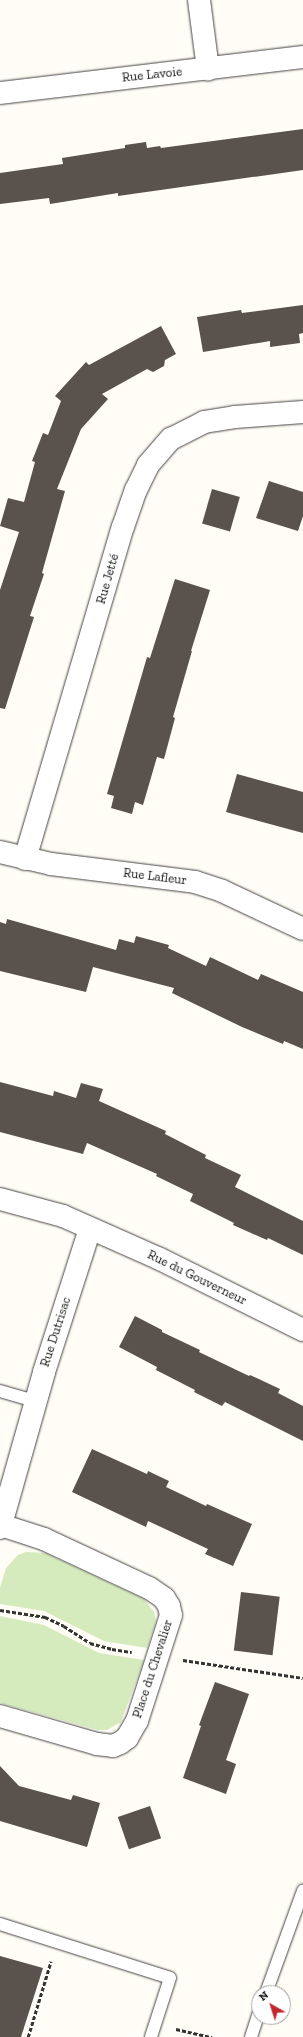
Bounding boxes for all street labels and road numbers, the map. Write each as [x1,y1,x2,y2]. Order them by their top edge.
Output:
street label: Rue Lavoie [121,64,183,86]
street label: Rue Jetté [93,552,123,606]
street label: Rue Lafleur [122,865,188,889]
street label: Rue du Gouverneur [145,1247,249,1309]
street label: Rue Dutrisac [37,1295,75,1369]
street label: Place du Chevalier [130,1618,176,1720]

